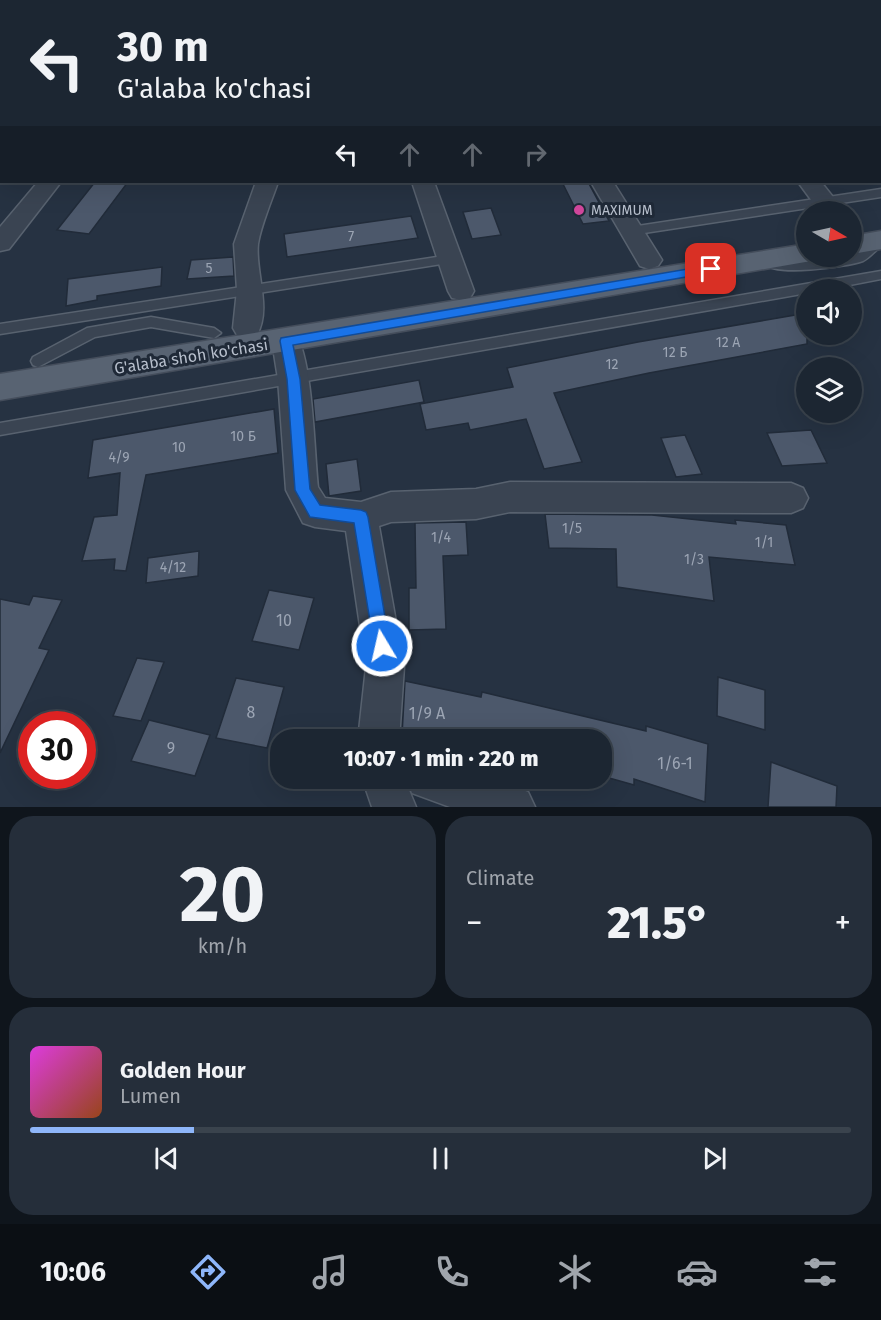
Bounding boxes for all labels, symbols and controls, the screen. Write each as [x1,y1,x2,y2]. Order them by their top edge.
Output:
text: 30 m [117,22,209,72]
icon: left [18,24,96,102]
text: G'alaba ko'chasi [117,73,312,105]
icon: left [330,138,363,171]
icon: ahead [393,138,426,171]
icon: ahead [456,138,489,171]
icon: right [519,138,552,171]
north arrow [796,201,862,267]
map controls [796,201,862,423]
place label: MAXIMUM [591,202,653,219]
marker: MAXIMUM [572,203,586,217]
house number: 7 [348,228,354,245]
pin [685,243,736,294]
icon: arrive [694,252,727,285]
house number: 5 [205,260,213,277]
button: sound [796,279,862,345]
house number: 12 А [716,334,740,351]
street label: G'alaba shoh ko'chasi [113,335,269,378]
house number: 12 Б [663,344,687,361]
house number: 12 [606,356,619,373]
button: layers [796,357,862,423]
house number: 10 Б [230,428,256,445]
house number: 10 [172,439,186,456]
house number: 4/9 [108,449,130,466]
house number: 1/5 [562,520,582,537]
house number: 1/4 [431,529,452,546]
house number: 1/1 [755,534,773,551]
house number: 1/3 [684,551,704,568]
house number: 4/12 [160,559,186,576]
house number: 10 [276,611,292,630]
position arrow [350,614,414,678]
house number: 8 [247,703,256,722]
house number: 1/9 А [409,704,446,723]
speed limit sign: 30 [18,711,96,789]
house number: 9 [167,739,175,758]
text: 10:07 · 1 min · 220 m [344,745,538,772]
house number: 1/6-1 [657,754,693,773]
text: 20 [180,848,265,942]
text: Climate [466,866,534,890]
text: 21.5° [607,896,710,950]
text: − [466,903,483,943]
text: + [835,903,851,943]
text: km/h [198,934,247,958]
text: Golden Hour [120,1057,246,1084]
text: Lumen [120,1084,181,1108]
icon: previous [150,1142,183,1175]
icon: pause [424,1142,457,1175]
icon: next [698,1142,731,1175]
icon: directions [187,1251,229,1293]
icon: music [309,1251,351,1293]
icon: phone [431,1251,473,1293]
icon: climate [554,1251,596,1293]
icon: car [676,1251,718,1293]
icon: filters [799,1251,841,1293]
text: 10:06 [40,1256,106,1288]

